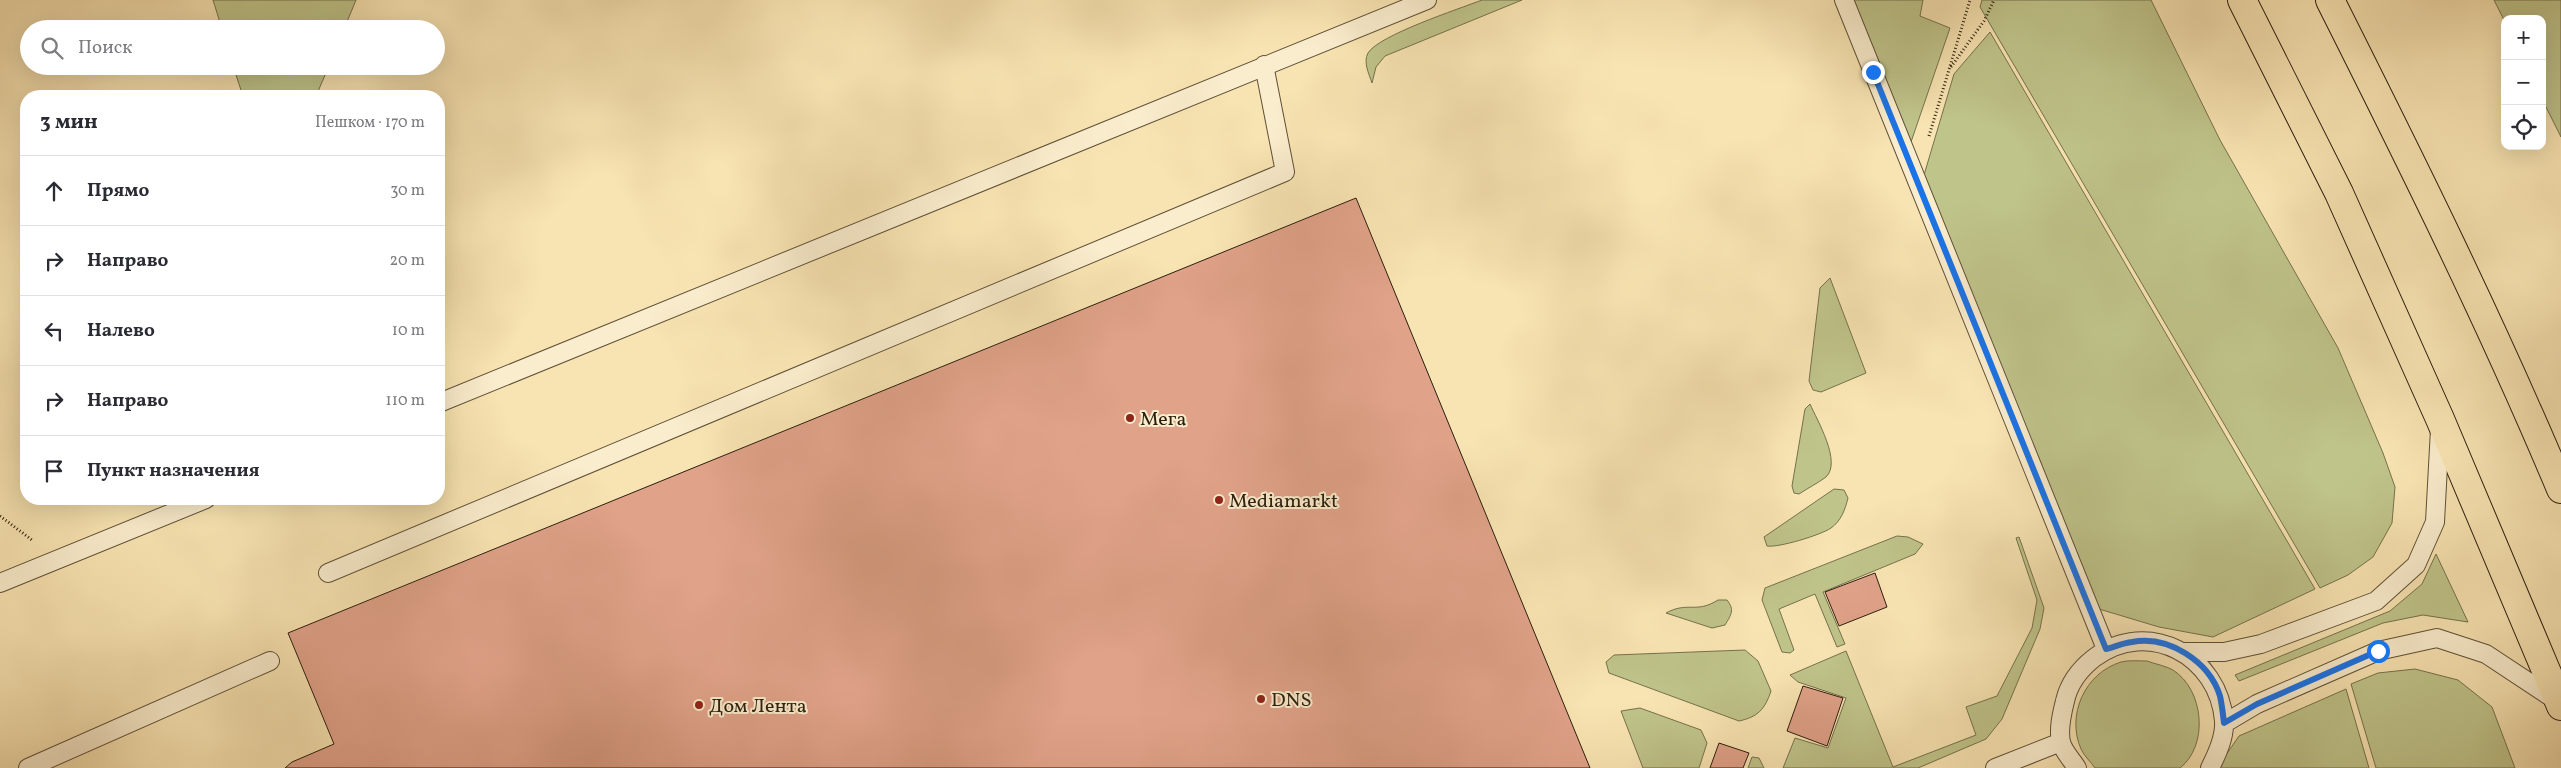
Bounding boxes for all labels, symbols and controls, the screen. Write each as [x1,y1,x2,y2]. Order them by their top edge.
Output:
map controls [2501,15,2546,150]
button: + [2501,15,2546,60]
search box [20,20,445,75]
icon: search [38,34,66,62]
text: Поиск [78,35,132,61]
button: − [2501,60,2546,105]
route end [1862,61,1885,84]
button: locate [2501,105,2546,150]
text: 3 мин [40,108,98,137]
text: Пешком · 170 m [315,112,425,134]
icon: ahead [40,177,68,205]
text: Прямо [87,178,149,204]
text: 30 m [390,180,425,202]
icon: right [40,247,68,275]
text: Направо [87,248,169,274]
text: 20 m [390,250,425,272]
icon: left [40,317,68,345]
text: Налево [87,318,155,344]
text: 10 m [392,320,425,342]
icon: right [40,387,68,415]
text: Направо [87,388,169,414]
text: 110 m [386,390,425,412]
place label: Мега [1140,406,1186,434]
marker: Мега [1124,412,1136,424]
icon: arrive [40,457,68,485]
text: Пункт назначения [87,458,260,484]
place label: Mediamarkt [1229,488,1338,516]
marker: Mediamarkt [1213,494,1225,506]
route start [2367,640,2390,663]
place label: DNS [1271,687,1311,715]
place label: Дом Лента [709,693,807,721]
marker: DNS [1255,693,1267,705]
marker: Дом Лента [693,699,705,711]

